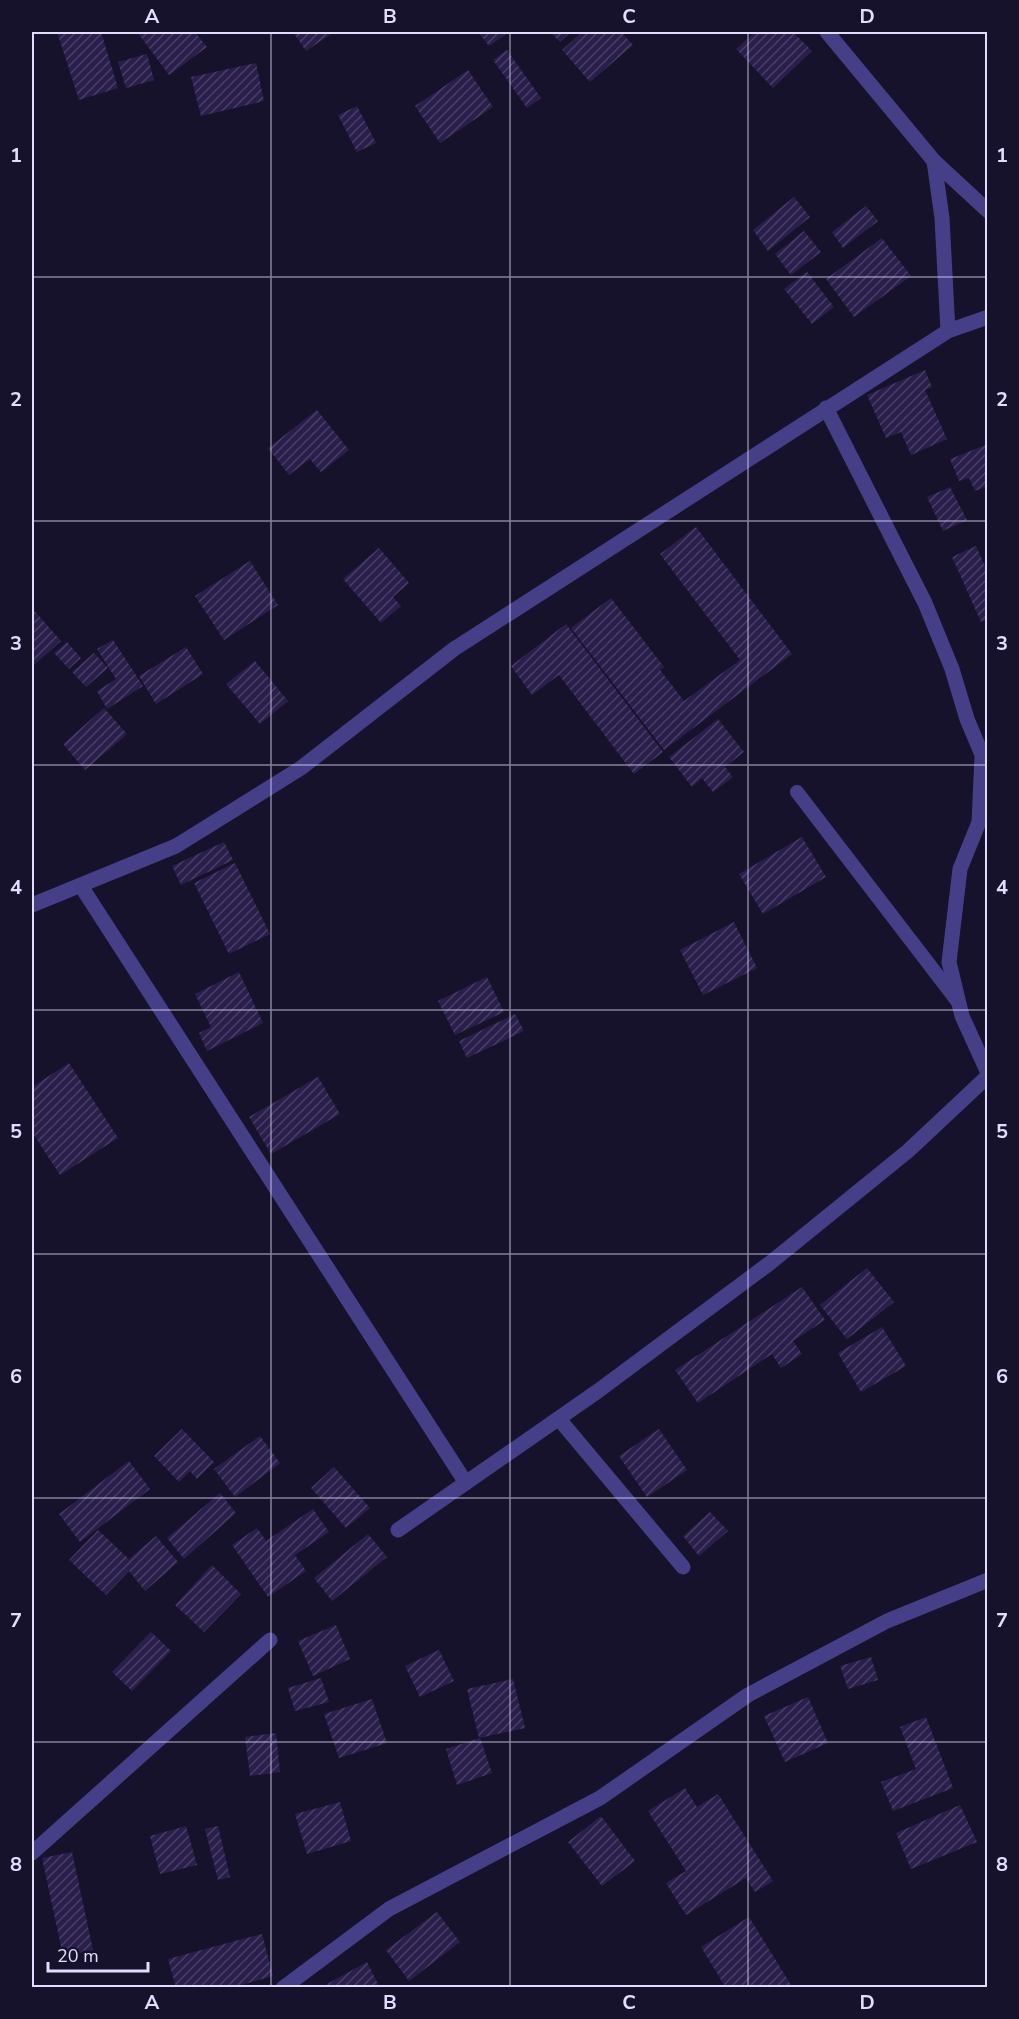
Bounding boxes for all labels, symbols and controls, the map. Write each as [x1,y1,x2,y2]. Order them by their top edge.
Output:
text: A [145,3,160,30]
text: B [383,3,397,30]
text: C [622,3,636,30]
text: D [859,3,875,30]
text: 1 [10,142,22,169]
text: 1 [996,142,1008,169]
text: 2 [10,386,22,413]
text: 2 [996,386,1008,413]
text: 3 [10,630,22,657]
text: 3 [996,630,1008,657]
text: 4 [10,874,22,901]
text: 4 [996,874,1008,901]
text: 5 [10,1118,22,1145]
text: 5 [996,1118,1008,1145]
text: 6 [10,1363,22,1390]
text: 6 [996,1363,1008,1390]
text: 7 [10,1607,22,1634]
text: 7 [996,1607,1008,1634]
text: 8 [10,1851,22,1878]
text: 8 [996,1851,1008,1878]
scale bar [48,1935,148,1973]
text: 20 m [57,1944,99,1968]
text: A [145,1989,160,2016]
text: B [383,1989,397,2016]
text: C [622,1989,636,2016]
text: D [859,1989,875,2016]

